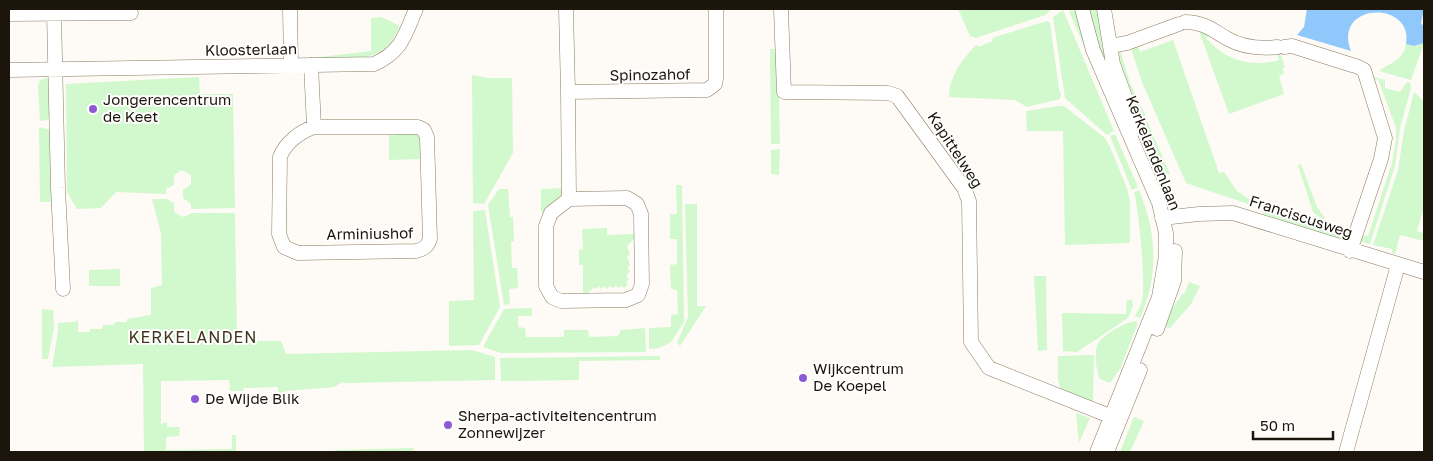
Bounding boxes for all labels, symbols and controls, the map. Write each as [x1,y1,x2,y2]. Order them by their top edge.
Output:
street label: Kloosterlaan [205,39,297,59]
street label: Spinozahof [609,64,691,84]
place label: Jongerencentrum de Keet [103,90,231,125]
street label: Kerkelandenlaan [1123,93,1185,213]
marker: Jongerencentrum de Keet [87,103,99,115]
street label: Kapittelweg [925,108,987,191]
street label: Franciscusweg [1247,191,1355,241]
street label: Arminiushof [326,223,414,243]
district label: KERKELANDEN [128,327,258,347]
place label: Wijkcentrum De Koepel [813,359,904,394]
marker: Wijkcentrum De Koepel [797,372,809,384]
place label: De Wijde Blik [205,389,300,407]
marker: De Wijde Blik [189,393,201,405]
place label: Sherpa-activiteitencentrum Zonnewijzer [458,406,657,441]
scale bar [1253,408,1333,440]
text: 50 m [1260,416,1295,434]
marker: Sherpa-activiteitencentrum Zonnewijzer [442,419,454,431]

